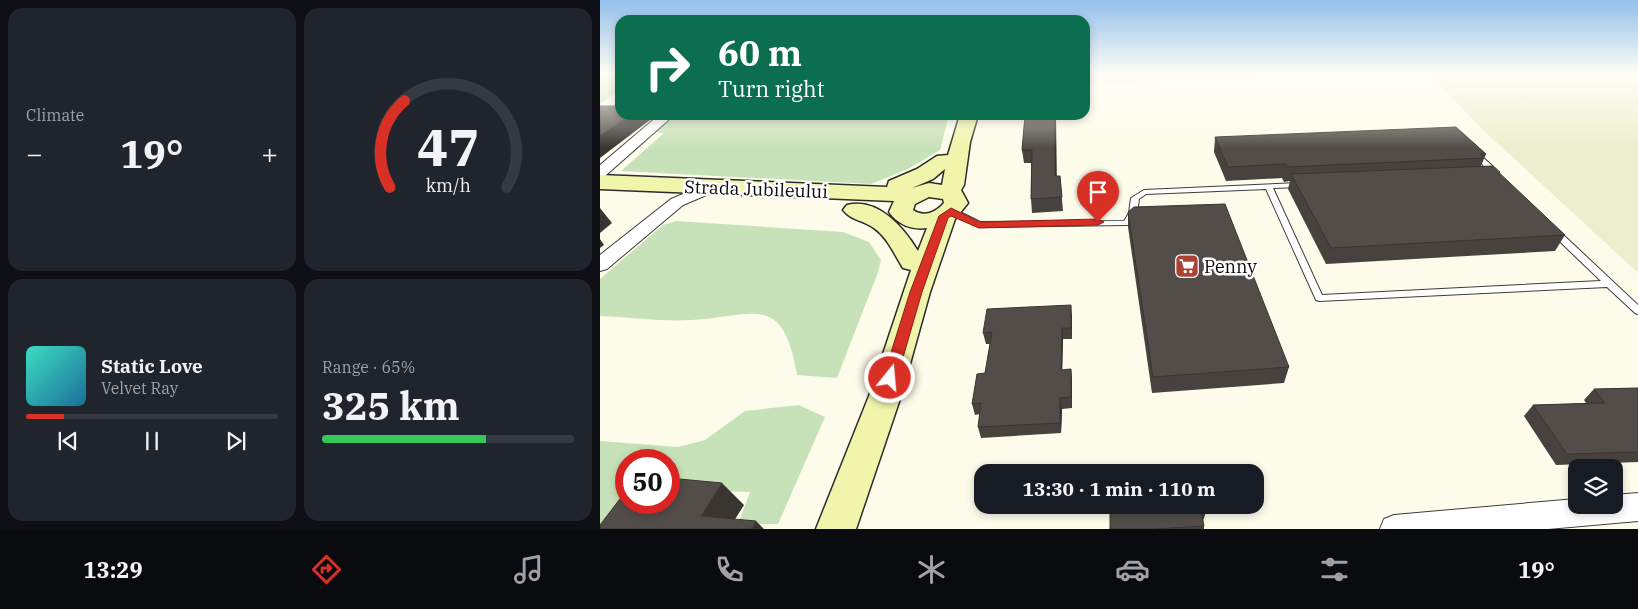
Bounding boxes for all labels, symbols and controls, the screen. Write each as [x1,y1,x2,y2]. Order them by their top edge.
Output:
text: 60 m [718,30,802,76]
icon: right [635,35,700,100]
text: Turn right [718,74,825,103]
text: Climate [26,105,84,125]
text: 47 [417,113,479,180]
text: 19° [120,129,184,178]
text: − [26,135,43,172]
text: + [261,135,278,172]
pin [1077,171,1119,222]
text: km/h [425,174,471,197]
street label: Strada Jubileului [684,175,829,203]
icon: arrive [1084,178,1112,206]
supermarket icon: Penny [1174,253,1200,279]
place label: Penny [1204,255,1257,278]
position arrow [863,351,915,403]
text: Static Love [101,354,203,378]
text: Range · 65% [322,357,415,377]
text: Velvet Ray [101,378,178,398]
text: 325 km [322,381,460,430]
icon: previous [54,427,82,455]
icon: pause [138,427,166,455]
icon: next [222,427,250,455]
speed limit sign: 50 [615,449,680,514]
map controls [1568,459,1623,514]
button: layers [1568,459,1623,514]
text: 13:30 · 1 min · 110 m [1023,477,1215,501]
icon: directions [309,552,344,587]
icon: music [511,552,546,587]
icon: phone [712,552,747,587]
icon: climate [914,552,949,587]
icon: car [1115,552,1150,587]
icon: filters [1317,552,1352,587]
text: 13:29 [83,555,143,584]
text: 19° [1518,555,1555,584]

